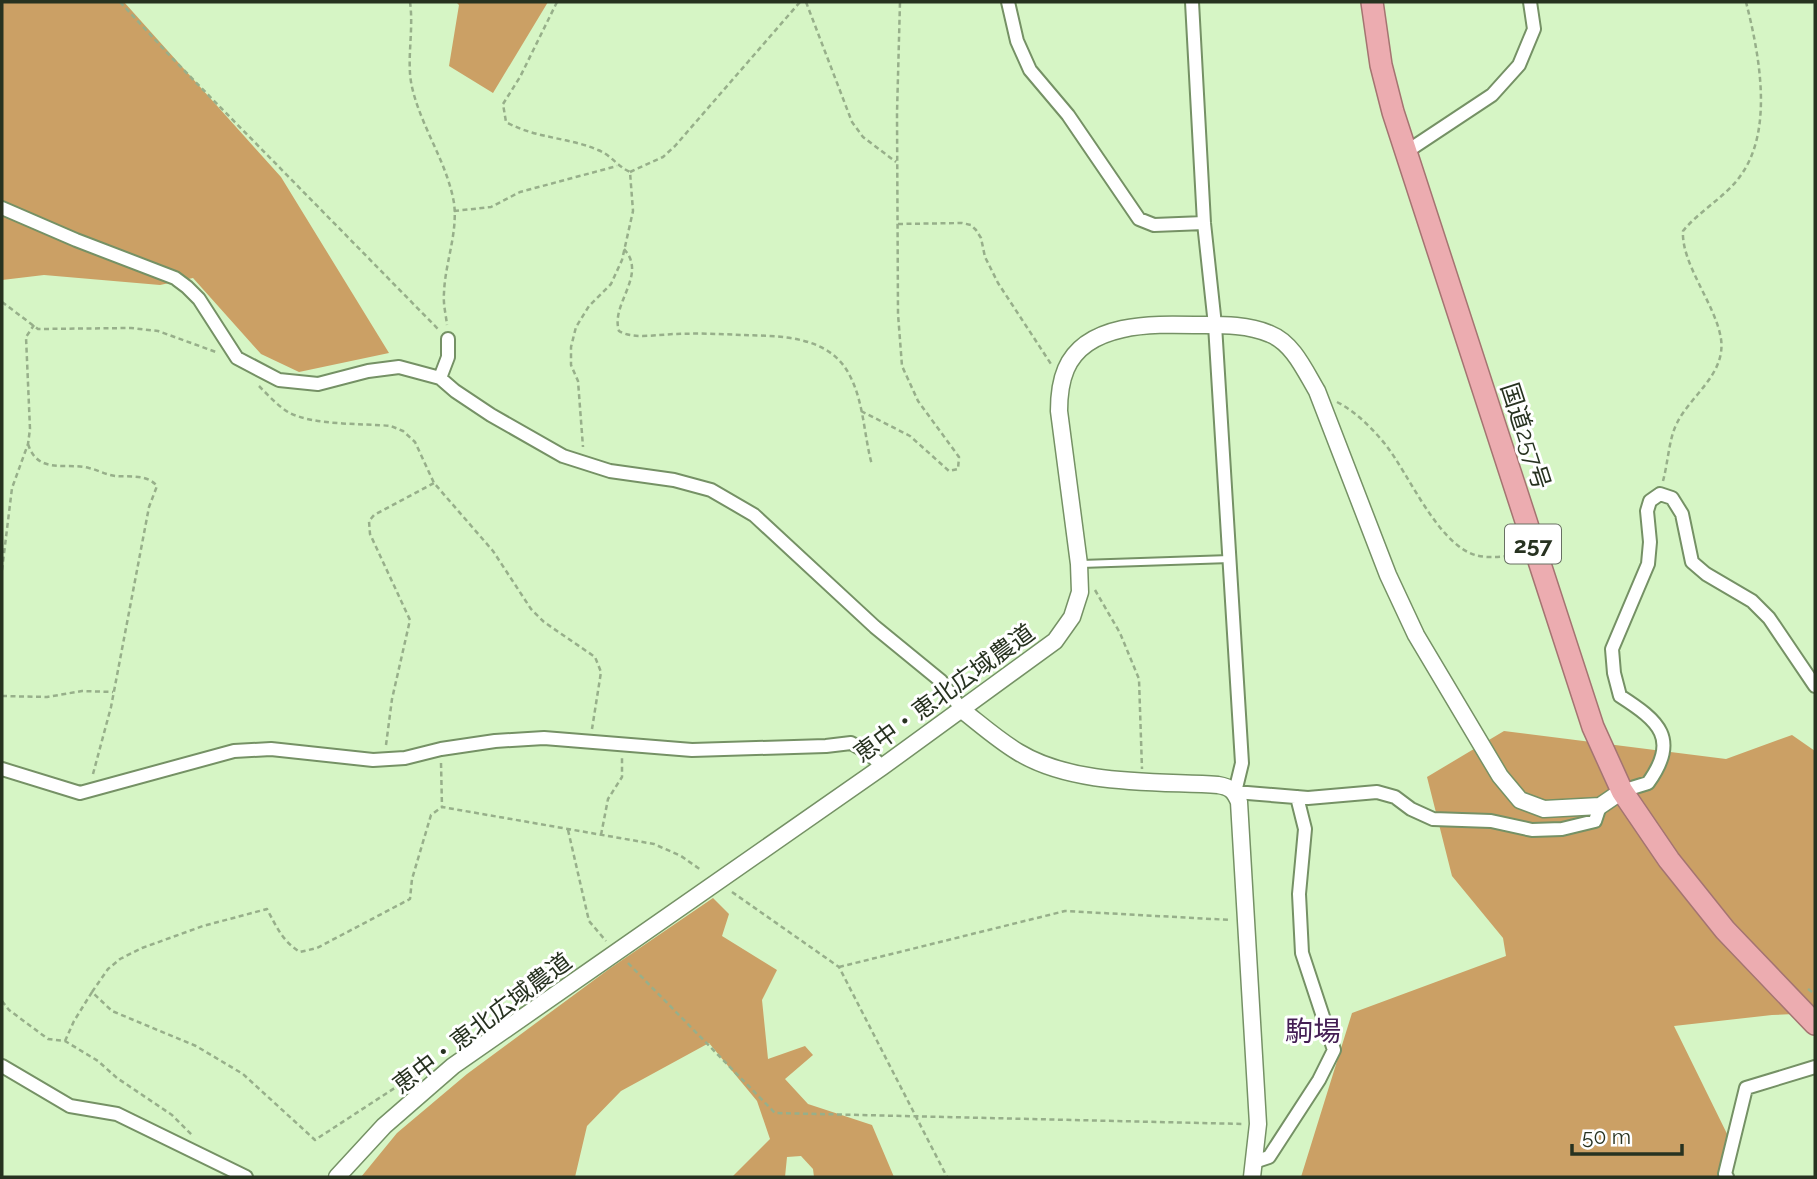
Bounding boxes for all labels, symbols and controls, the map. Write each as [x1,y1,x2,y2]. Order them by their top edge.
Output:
street label: 国道257号 [1495,379,1557,493]
road number: 257 [1505,524,1561,564]
street label: 恵中・恵北広域農道 [848,618,1040,768]
street label: 恵中・恵北広域農道 [387,946,577,1100]
district label: 駒場 [1285,1015,1341,1048]
scale bar [1572,1112,1682,1156]
text: 50 m [1582,1124,1631,1149]

